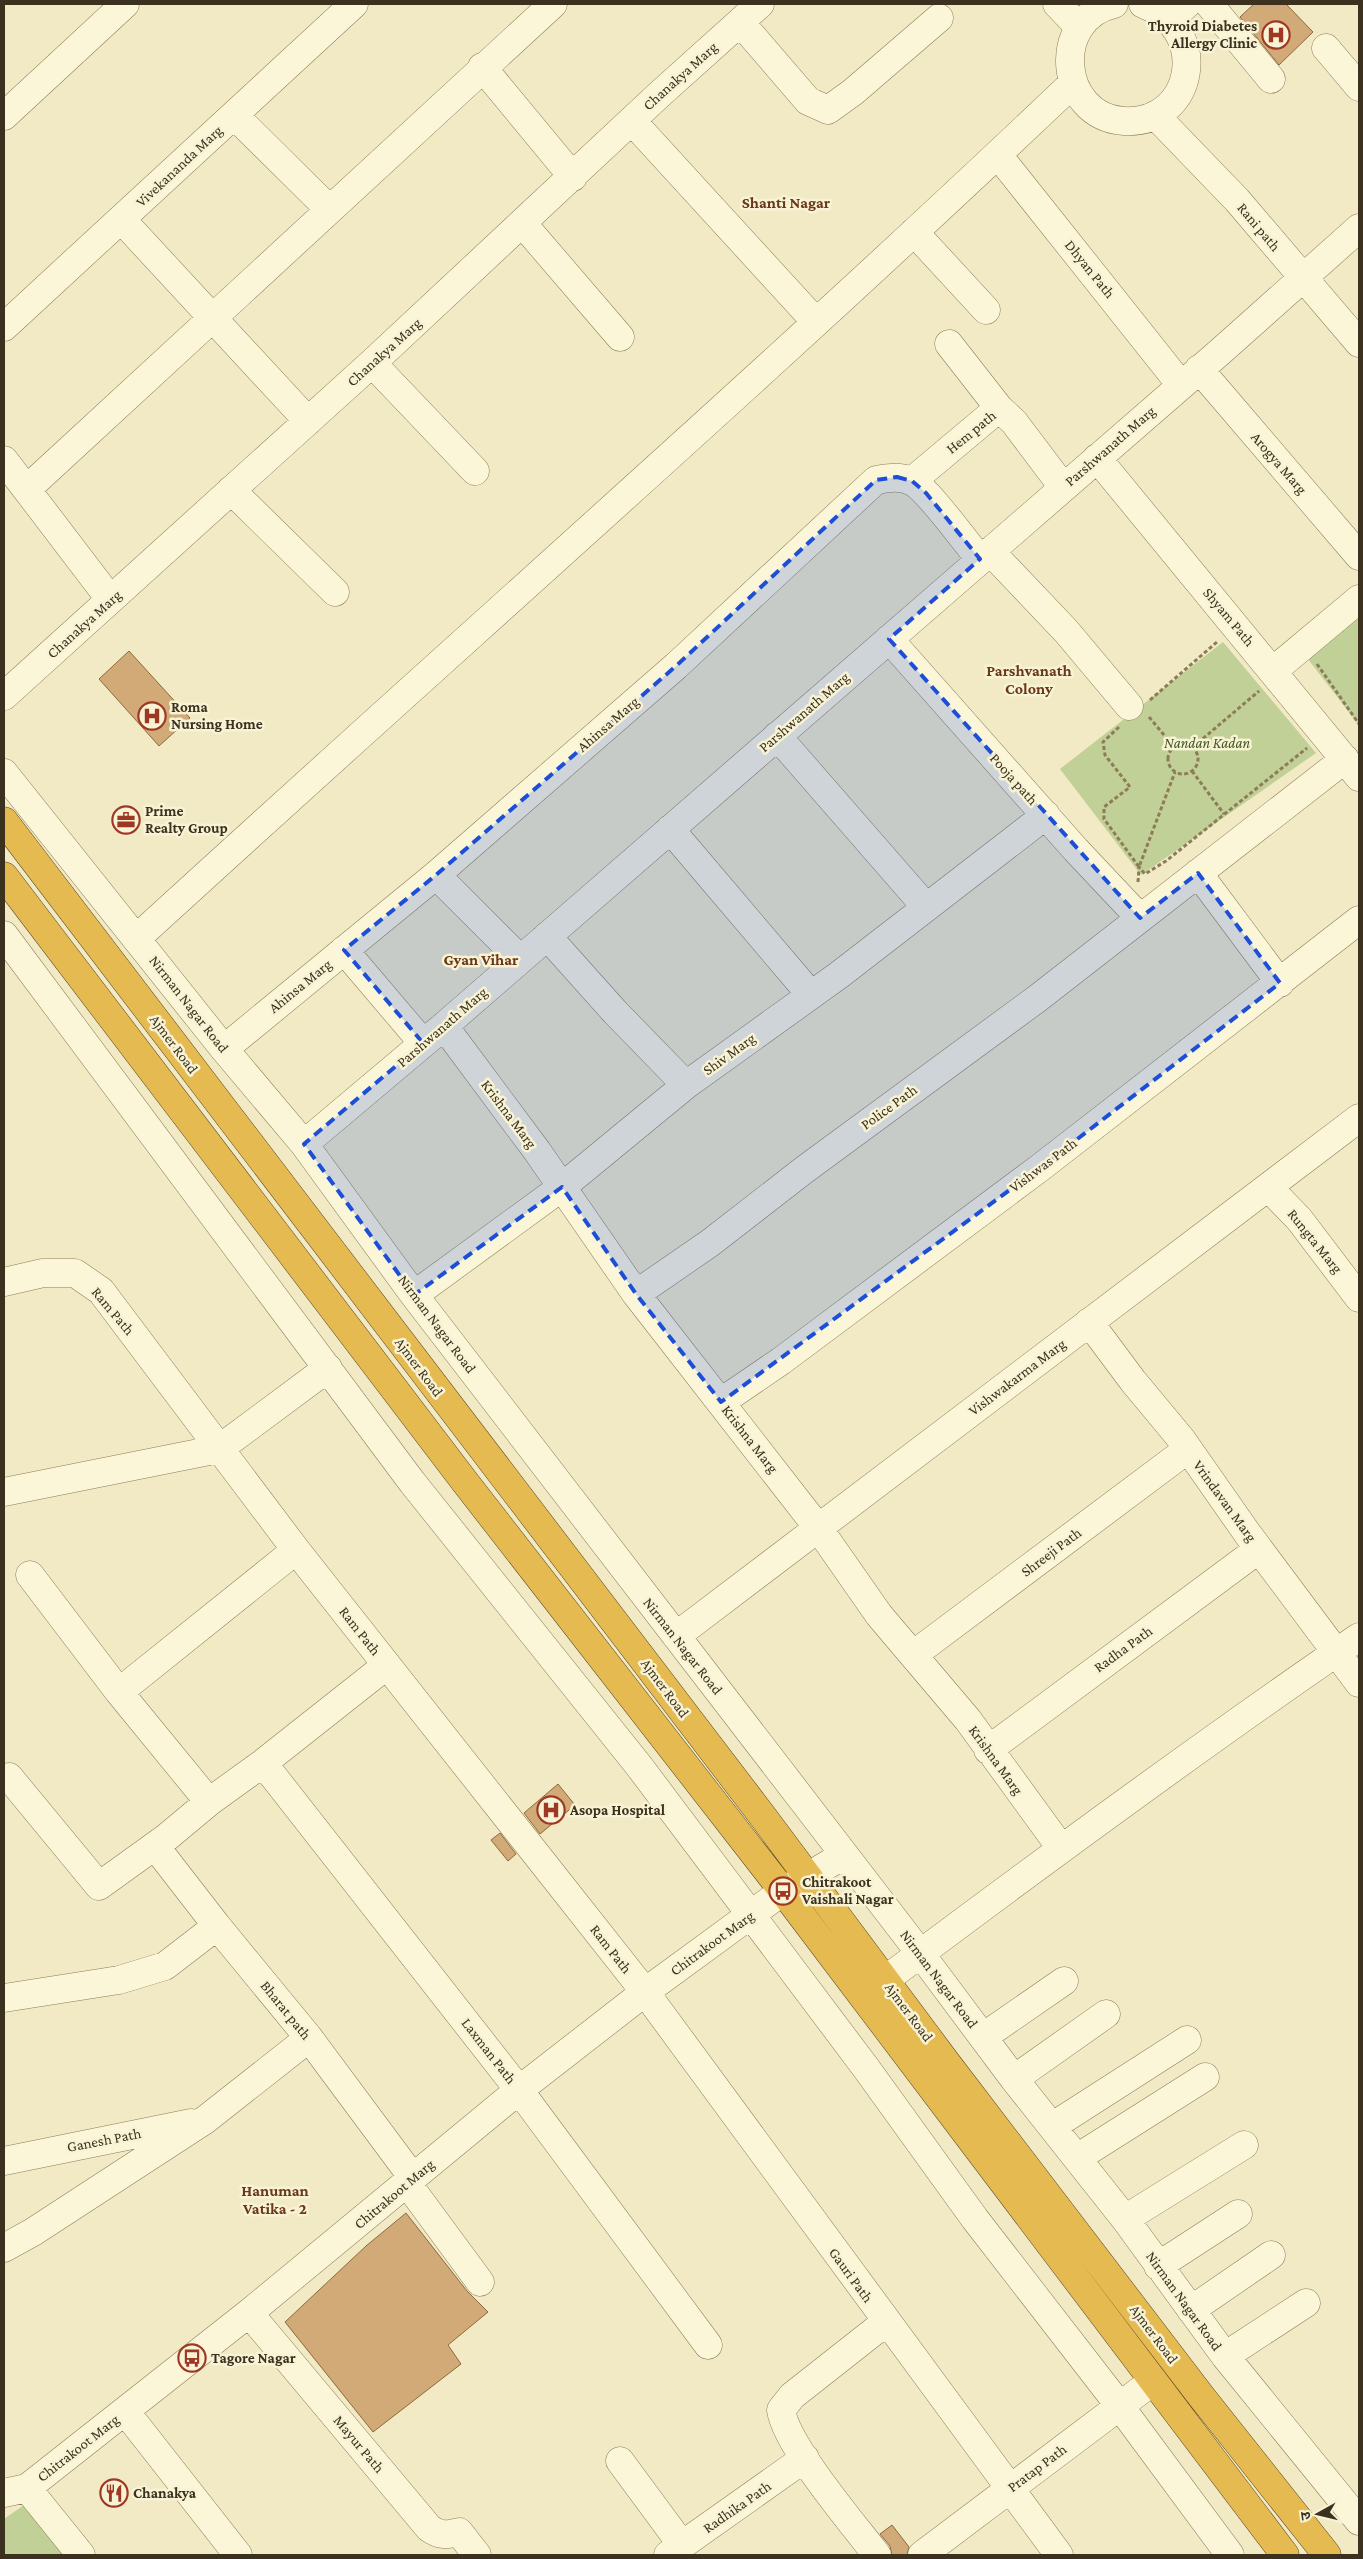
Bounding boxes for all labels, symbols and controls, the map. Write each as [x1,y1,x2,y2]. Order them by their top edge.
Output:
place label: Thyroid Diabetes Allergy Clinic [1148,18,1257,51]
hospital icon: Thyroid Diabetes Allergy Clinic [1261,20,1291,50]
street label: Chanakya Marg [640,39,721,114]
street label: Vivekananda Marg [133,122,226,211]
district label: Shanti Nagar [742,194,831,211]
street label: Rani path [1234,200,1284,255]
street label: Dhyan Path [1061,237,1118,302]
street label: Chanakya Marg [344,315,425,390]
street label: Parshwanath Marg [1062,403,1159,490]
street label: Hem path [943,407,1000,458]
street label: Arogya Marg [1247,429,1310,498]
street label: Shyam Path [1199,585,1258,650]
street label: Chanakya Marg [44,587,125,662]
district label: Parshvanath Colony [986,662,1072,697]
street label: Parshwanath Marg [756,669,853,756]
street label: Ahinsa Marg [574,693,643,756]
place label: Roma Nursing Home [171,699,263,732]
hospital icon: Roma Nursing Home [137,701,167,731]
park label: Nandan Kadan [1164,735,1250,751]
street label: Pooja path [986,750,1041,809]
place label: Prime Realty Group [145,803,228,836]
office icon: Prime Realty Group [111,805,141,835]
district label: Gyan Vihar [444,951,519,968]
street label: Nirman Nagar Road [145,952,232,1056]
street label: Ahinsa Marg [265,956,335,1017]
street label: Parshwanath Marg [394,984,491,1071]
street label: Ajmer Road [146,1011,201,1077]
street label: Shiv Marg [700,1030,759,1079]
street label: Krishna Marg [477,1077,540,1152]
street label: Police Path [858,1081,920,1133]
street label: Vishwas Path [1006,1135,1080,1195]
street label: Rungta Marg [1284,1206,1346,1277]
street label: Nirman Nagar Road [394,1272,479,1377]
street label: Ram Path [88,1284,138,1338]
street label: Ajmer Road [391,1334,446,1400]
street label: Vishwakarma Marg [965,1335,1069,1419]
street label: Krishna Marg [718,1402,781,1477]
street label: Vrindavan Marg [1189,1457,1260,1545]
street label: Shreeji Path [1018,1524,1085,1581]
street label: Nirman Nagar Road [639,1594,726,1698]
street label: Ram Path [336,1603,384,1659]
street label: Radha Path [1091,1623,1155,1675]
street label: Ajmer Road [637,1655,692,1721]
street label: Krishna Marg [965,1722,1026,1798]
hospital icon: Asopa Hospital [536,1795,566,1825]
place label: Asopa Hospital [569,1802,666,1818]
place label: Chitrakoot Vaishali Nagar [801,1874,894,1907]
bus stop icon: Chitrakoot Vaishali Nagar [768,1876,798,1906]
street label: Chitrakoot Marg [667,1907,757,1979]
street label: Ram Path [587,1921,635,1977]
street label: Nirman Nagar Road [896,1927,981,2032]
street label: Bharat path [257,1977,314,2043]
street label: Ajmer Road [881,1979,936,2045]
street label: Laxman Path [458,2015,520,2087]
street label: Ganesh Path [66,2125,142,2155]
street label: Chitrakoot Marg [351,2156,438,2233]
district label: Hanuman Vatika - 2 [241,2182,309,2217]
street label: Gauri Path [826,2245,876,2305]
street label: Nirman Nagar Road [1142,2248,1225,2354]
street label: Ajmer Road [1126,2301,1181,2367]
bus stop icon: Tagore Nagar [177,2343,207,2373]
place label: Tagore Nagar [211,2350,296,2366]
street label: Chitrakoot Marg [34,2411,123,2486]
street label: Mayur Path [330,2412,388,2476]
street label: Pratap Path [1005,2441,1070,2496]
restaurant icon: Chanakya [99,2478,129,2508]
street label: Radhika Path [700,2478,774,2536]
place label: Chanakya [133,2485,197,2501]
north arrow [1293,2489,1343,2539]
text: उ [1297,2510,1314,2521]

